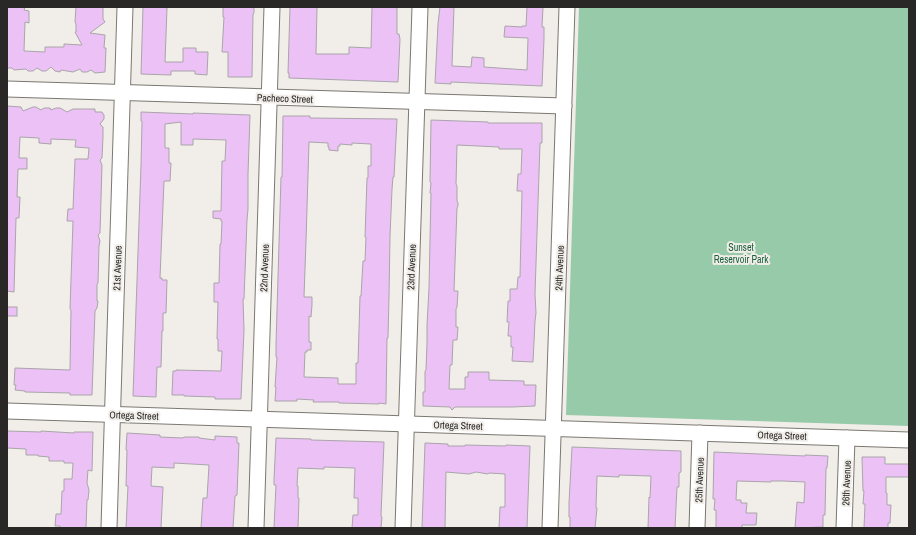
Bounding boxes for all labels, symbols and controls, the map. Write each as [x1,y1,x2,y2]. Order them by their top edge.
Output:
street label: Pacheco Street [257,91,314,106]
park label: Sunset Reservoir Park [714,241,769,266]
street label: 23rd Avenue [404,243,419,290]
street label: 22nd Avenue [257,244,272,292]
street label: 21st Avenue [110,245,125,291]
street label: 24th Avenue [552,245,567,291]
street label: Ortega Street [109,408,160,423]
street label: Ortega Street [433,418,484,433]
street label: Ortega Street [757,428,808,443]
street label: 25th Avenue [692,457,707,503]
street label: 26th Avenue [839,460,854,506]

